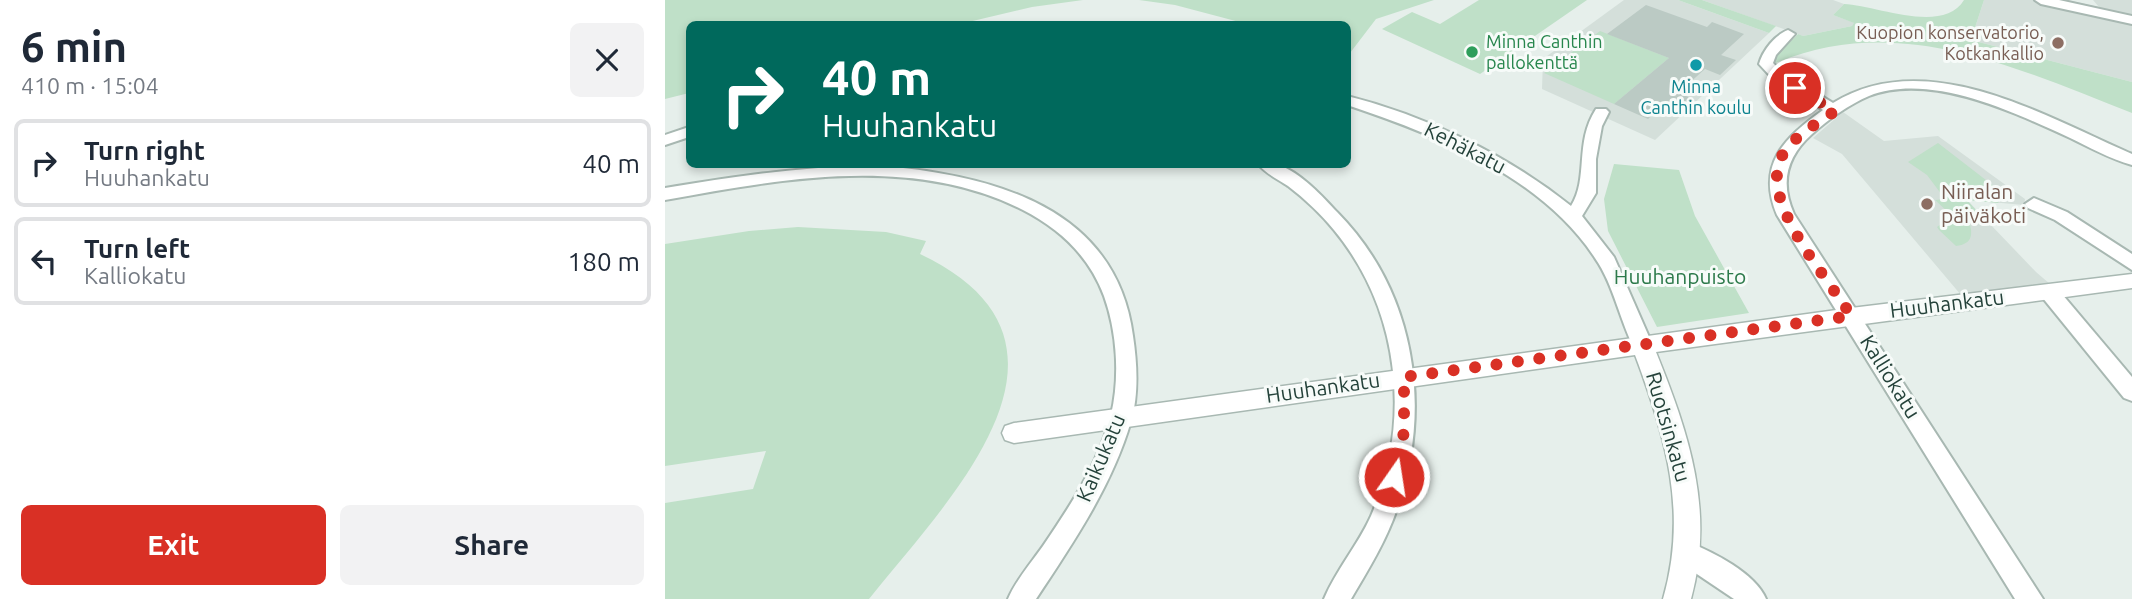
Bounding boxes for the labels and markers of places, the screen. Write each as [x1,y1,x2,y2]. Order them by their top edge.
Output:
place label: Kuopion konservatorio, Kotkankallio [1856,22,2044,63]
place label: Minna Canthin pallokenttä [1486,31,1603,72]
marker: Kuopion konservatorio, Kotkankallio [2050,35,2066,51]
marker: Minna Canthin pallokenttä [1464,44,1480,60]
marker: Minna Canthin koulu [1688,57,1704,73]
pin [1765,58,1825,118]
place label: Minna Canthin koulu [1640,76,1752,117]
place label: Niiralan päiväkoti [1941,179,2026,227]
marker: Niiralan päiväkoti [1919,196,1935,212]

